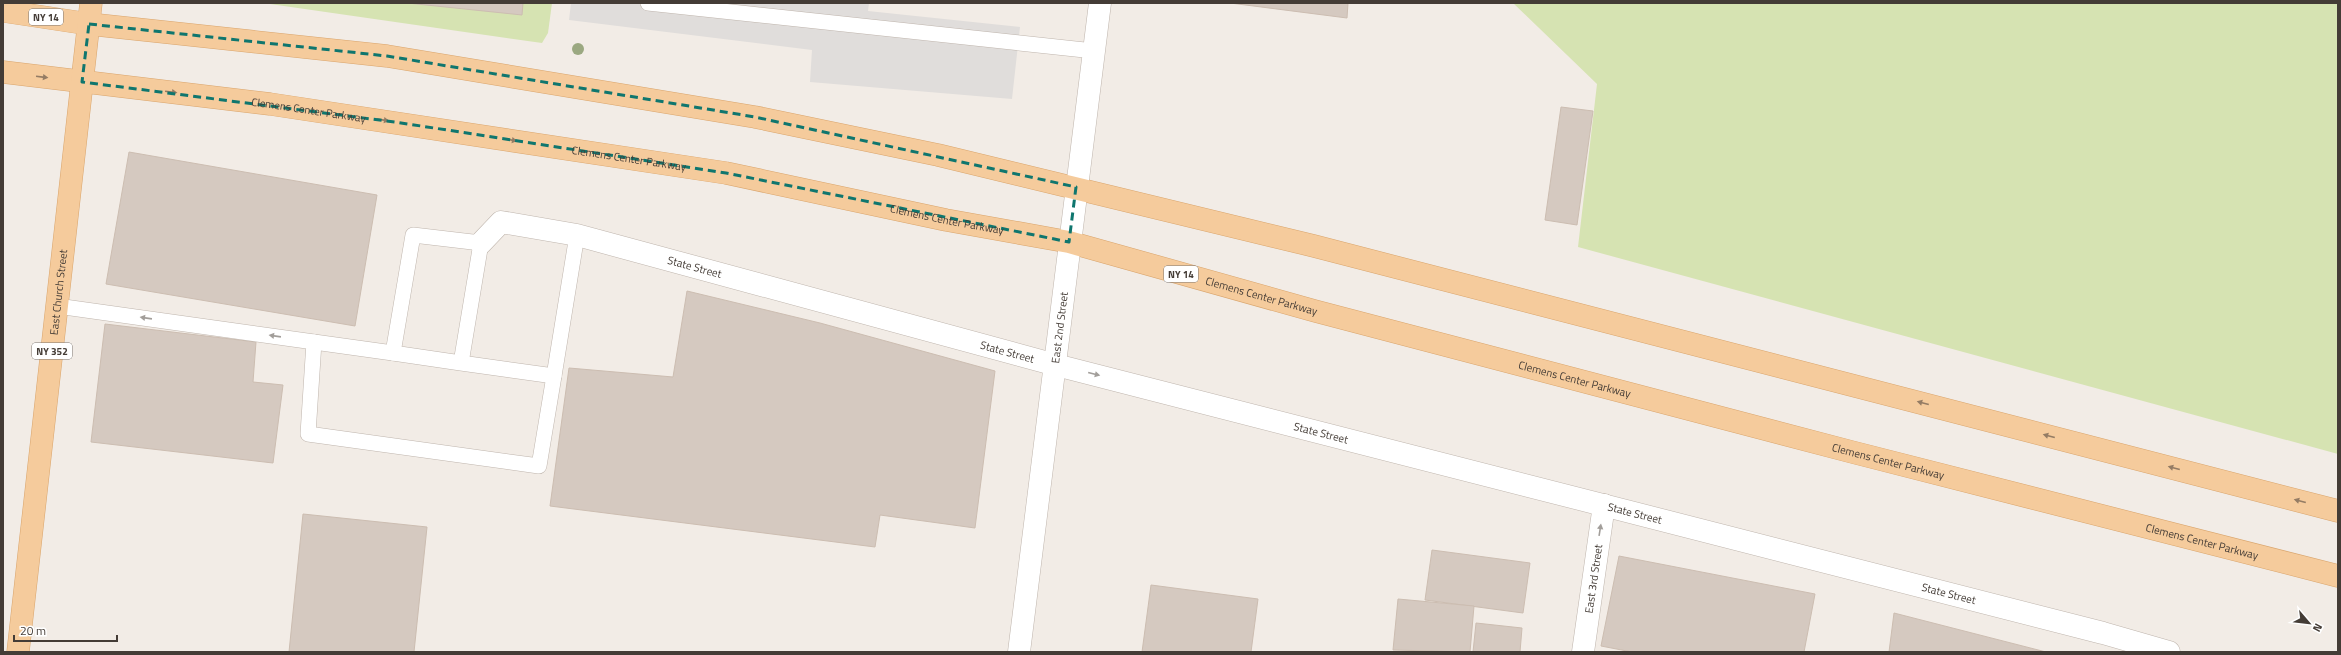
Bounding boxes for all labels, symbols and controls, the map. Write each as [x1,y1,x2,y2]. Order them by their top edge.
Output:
road number: NY 14 [29,9,63,25]
one-way arrow [36,74,48,80]
one-way arrow [165,89,177,96]
street label: Clemens Center Parkway [251,94,368,127]
one-way arrow [377,117,389,123]
one-way arrow [505,137,518,143]
street label: Clemens Center Parkway [571,142,688,175]
street label: Clemens Center Parkway [889,200,1006,238]
street label: East Church Street [46,248,71,336]
street label: State Street [666,252,724,282]
road number: NY 14 [1164,266,1198,282]
street label: Clemens Center Parkway [1204,273,1320,319]
street label: East 2nd Street [1047,291,1072,364]
one-way arrow [140,315,152,321]
one-way arrow [269,333,281,339]
street label: State Street [978,337,1036,367]
road number: NY 352 [32,343,72,359]
street label: Clemens Center Parkway [1517,357,1633,402]
one-way arrow [1087,372,1100,378]
one-way arrow [1917,400,1929,406]
street label: State Street [1292,418,1350,448]
one-way arrow [2042,432,2055,438]
street label: Clemens Center Parkway [1830,439,1947,483]
one-way arrow [2168,465,2181,471]
one-way arrow [2294,498,2306,504]
street label: State Street [1606,499,1664,528]
street label: Clemens Center Parkway [2144,519,2261,564]
one-way arrow [1598,524,1604,536]
street label: East 3rd Street [1581,543,1606,614]
street label: State Street [1920,579,1978,608]
north arrow [2289,603,2329,643]
scale bar [14,617,117,643]
text: 20 m [20,621,46,640]
text: N [2309,621,2327,635]

